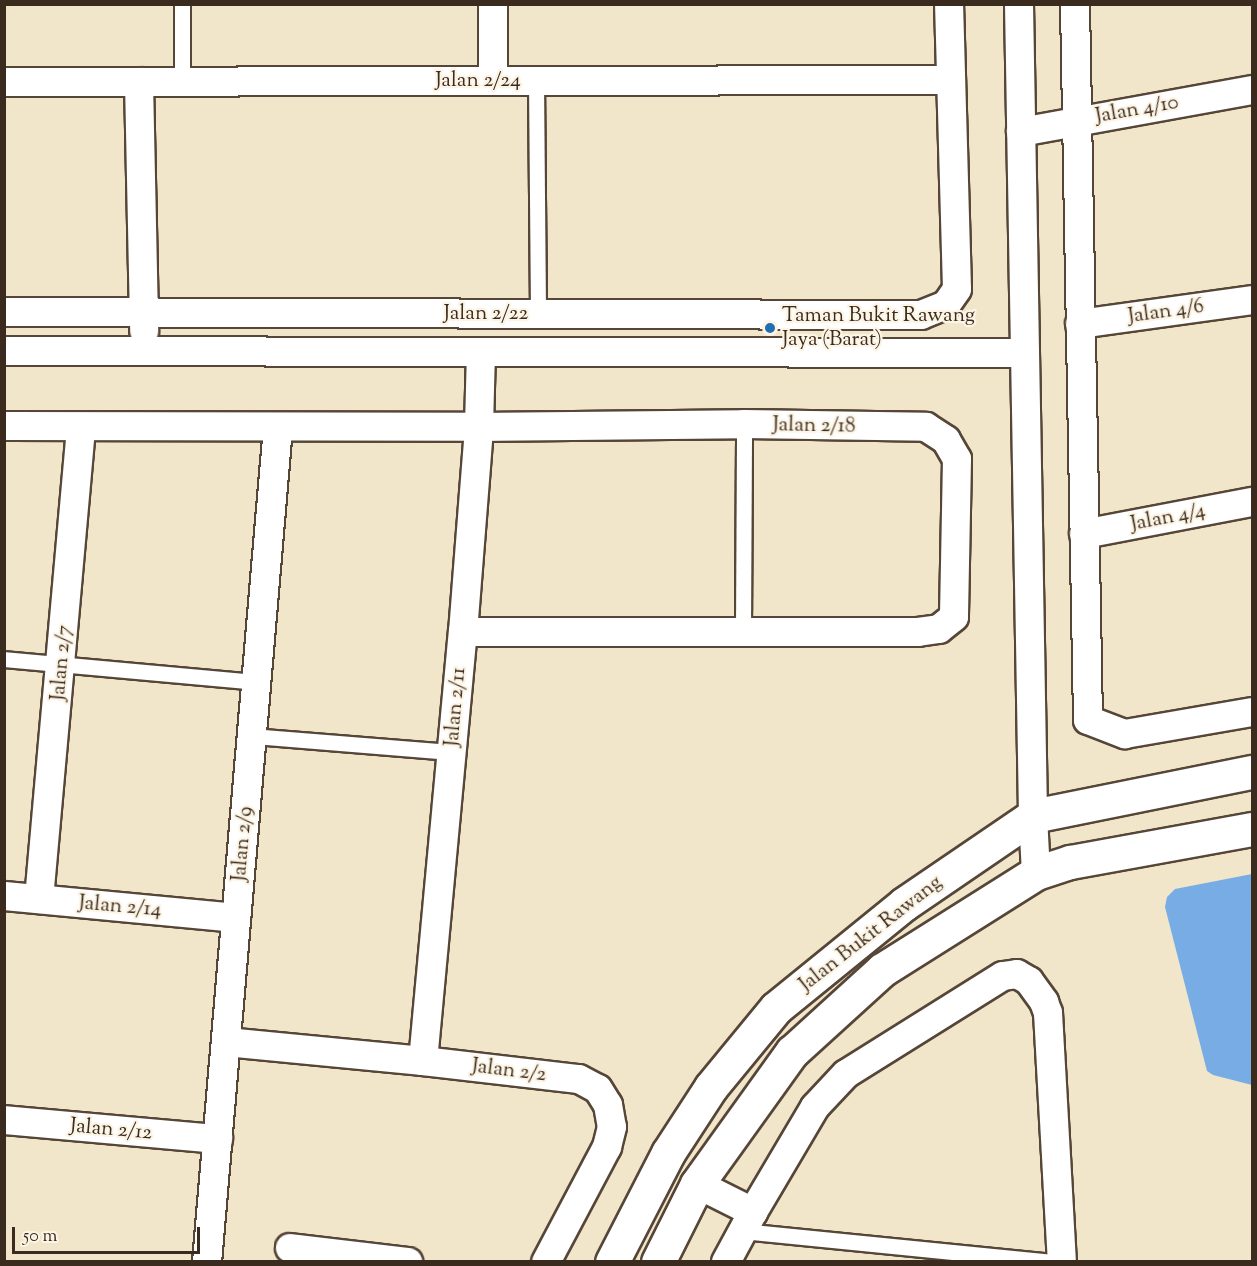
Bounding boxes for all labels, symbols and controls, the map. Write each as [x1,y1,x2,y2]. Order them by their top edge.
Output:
street label: Jalan 2/24 [435,68,521,94]
street label: Jalan 4/10 [1093,90,1181,130]
street label: Jalan 4/6 [1126,294,1206,330]
street label: Jalan 2/22 [444,301,528,327]
place label: Taman Bukit Rawang Jaya (Barat) [782,303,975,353]
marker: Taman Bukit Rawang Jaya (Barat) [763,321,777,335]
street label: Jalan 2/18 [772,413,856,439]
street label: Jalan 4/4 [1128,498,1208,538]
street label: Jalan 2/7 [46,624,78,702]
street label: Jalan 2/11 [440,666,472,748]
street label: Jalan 2/9 [227,805,259,883]
street label: Jalan Bukit Rawang [794,870,948,998]
street label: Jalan 2/14 [78,891,162,923]
street label: Jalan 2/2 [470,1054,548,1088]
street label: Jalan 2/12 [69,1114,153,1146]
scale bar [15,1215,202,1253]
text: 50 m [23,1224,57,1250]

